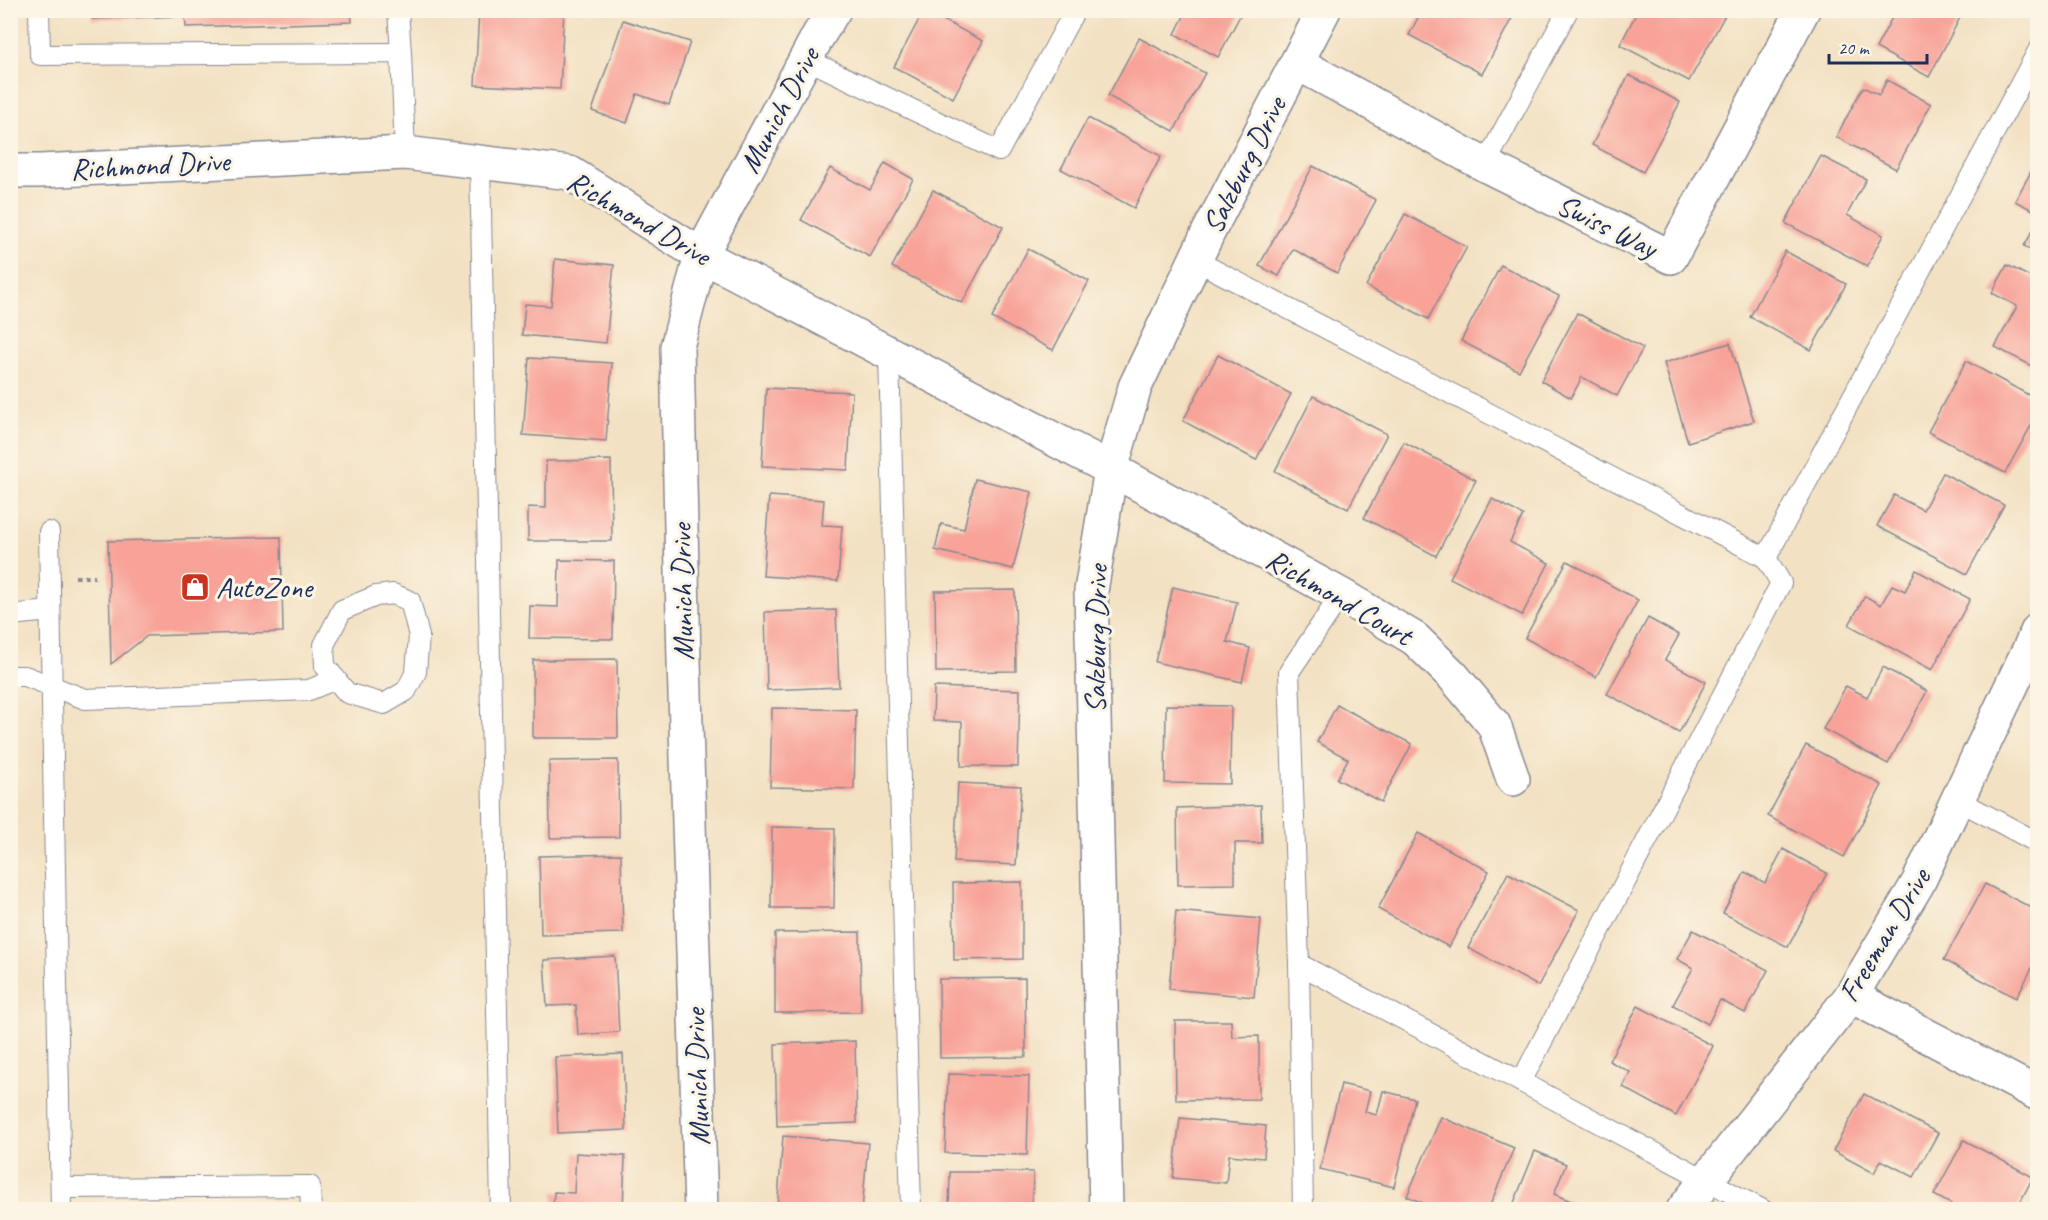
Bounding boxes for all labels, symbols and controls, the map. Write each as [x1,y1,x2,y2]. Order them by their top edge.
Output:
scale bar [1829,27,1926,65]
text: 20 m [1838,37,1871,59]
street label: Munich Drive [730,39,829,179]
street label: Salzburg Drive [1193,88,1296,240]
street label: Richmond Drive [69,142,233,188]
street label: Richmond Drive [560,162,719,275]
street label: Swiss Way [1551,186,1666,268]
street label: Munich Drive [662,521,702,661]
street label: Richmond Court [1259,540,1422,656]
street label: Salzburg Drive [1076,562,1116,713]
place label: AutoZone [216,568,314,606]
shop icon: AutoZone [179,571,211,603]
street label: Freeman Drive [1829,859,1940,1009]
street label: Munich Drive [676,1006,718,1146]

